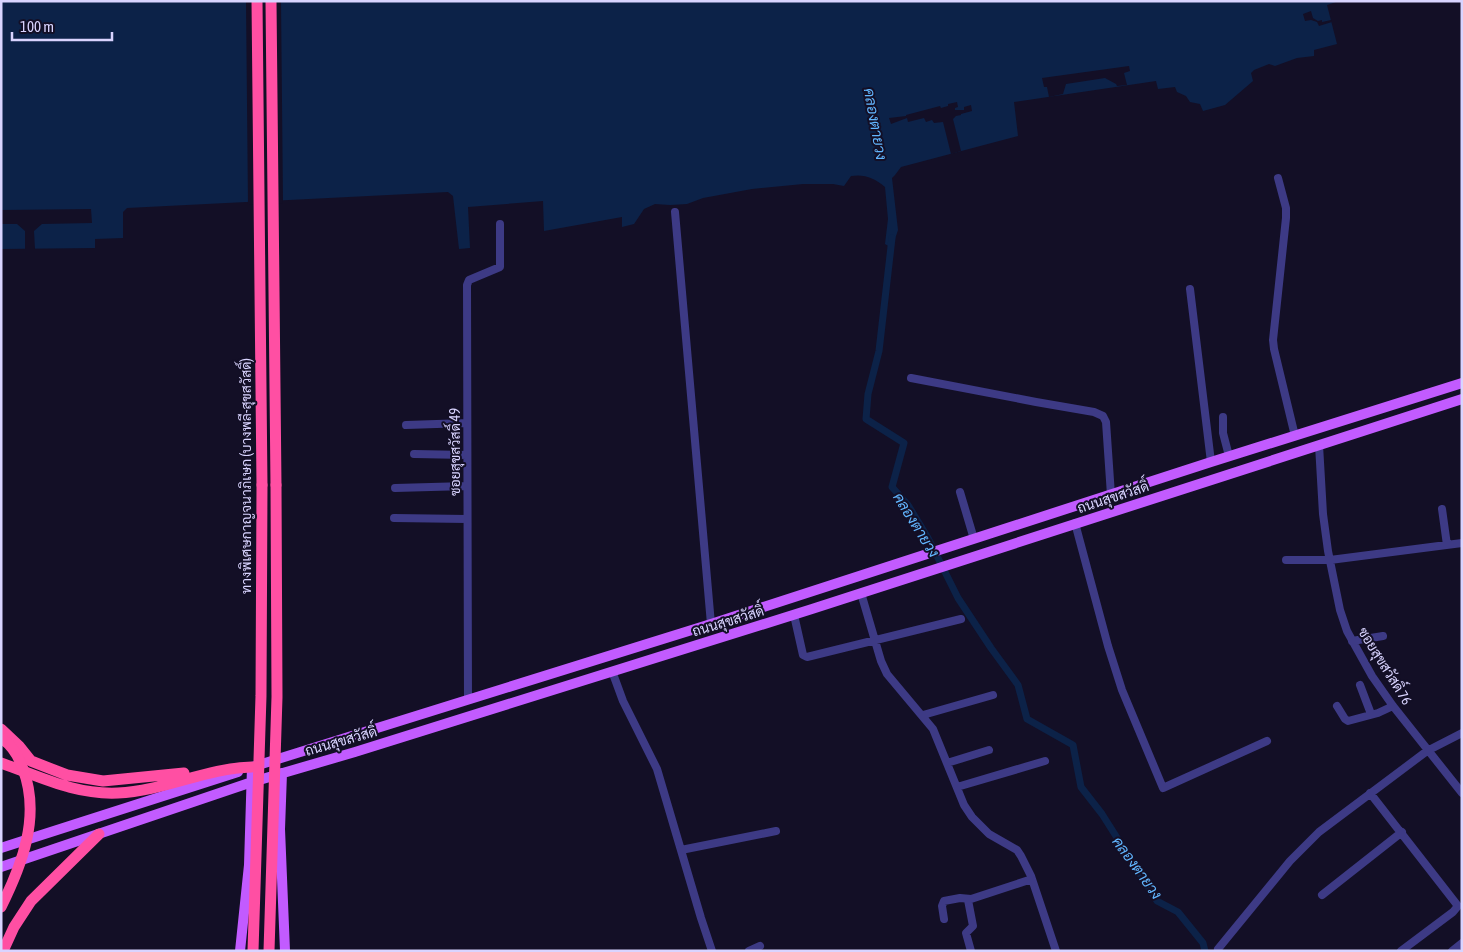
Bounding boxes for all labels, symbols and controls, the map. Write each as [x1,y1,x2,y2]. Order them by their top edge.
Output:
scale bar [12,10,112,42]
text: 100 m [20,18,54,35]
water label: คลองตายวง [861,87,890,161]
street label: ทางพิเศษกาญจนาภิเษก (บางพลี-สุขสวัสดิ์) [234,358,256,594]
street label: ซอยสุขสวัสดิ์ 49 [443,408,465,496]
street label: ถนนสุขสวัสดิ์ [1074,474,1151,518]
water label: คลองตายวง [890,489,943,560]
street label: ถนนสุขสวัสดิ์ [689,598,766,641]
street label: ซอยสุขสวัสดิ์ 76 [1353,622,1419,709]
street label: ถนนสุขสวัสดิ์ [302,719,379,761]
water label: คลองตายวง [1109,833,1166,902]

